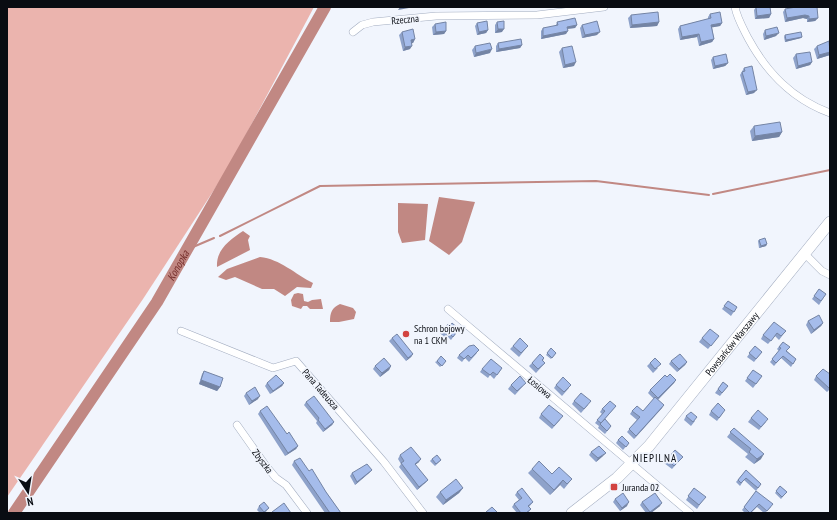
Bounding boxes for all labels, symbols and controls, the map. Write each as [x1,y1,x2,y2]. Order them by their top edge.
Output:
street label: Rzeczna [391,12,419,27]
water label: Konopka [164,247,192,283]
street label: Powstańców Warszawy [703,309,762,378]
place label: Schron bojowy na 1 CKM [414,322,465,347]
marker: Schron bojowy na 1 CKM [401,329,411,339]
street label: Pana Tadeusza [299,366,342,412]
street label: Łosiowa [525,373,554,401]
street label: Zbyszka [249,447,276,476]
district label: NIEPILNA [633,451,677,465]
north arrow [8,472,48,512]
place label: Juranda 02 [621,481,659,494]
marker: Juranda 02 [609,482,619,492]
text: N [26,494,34,509]

